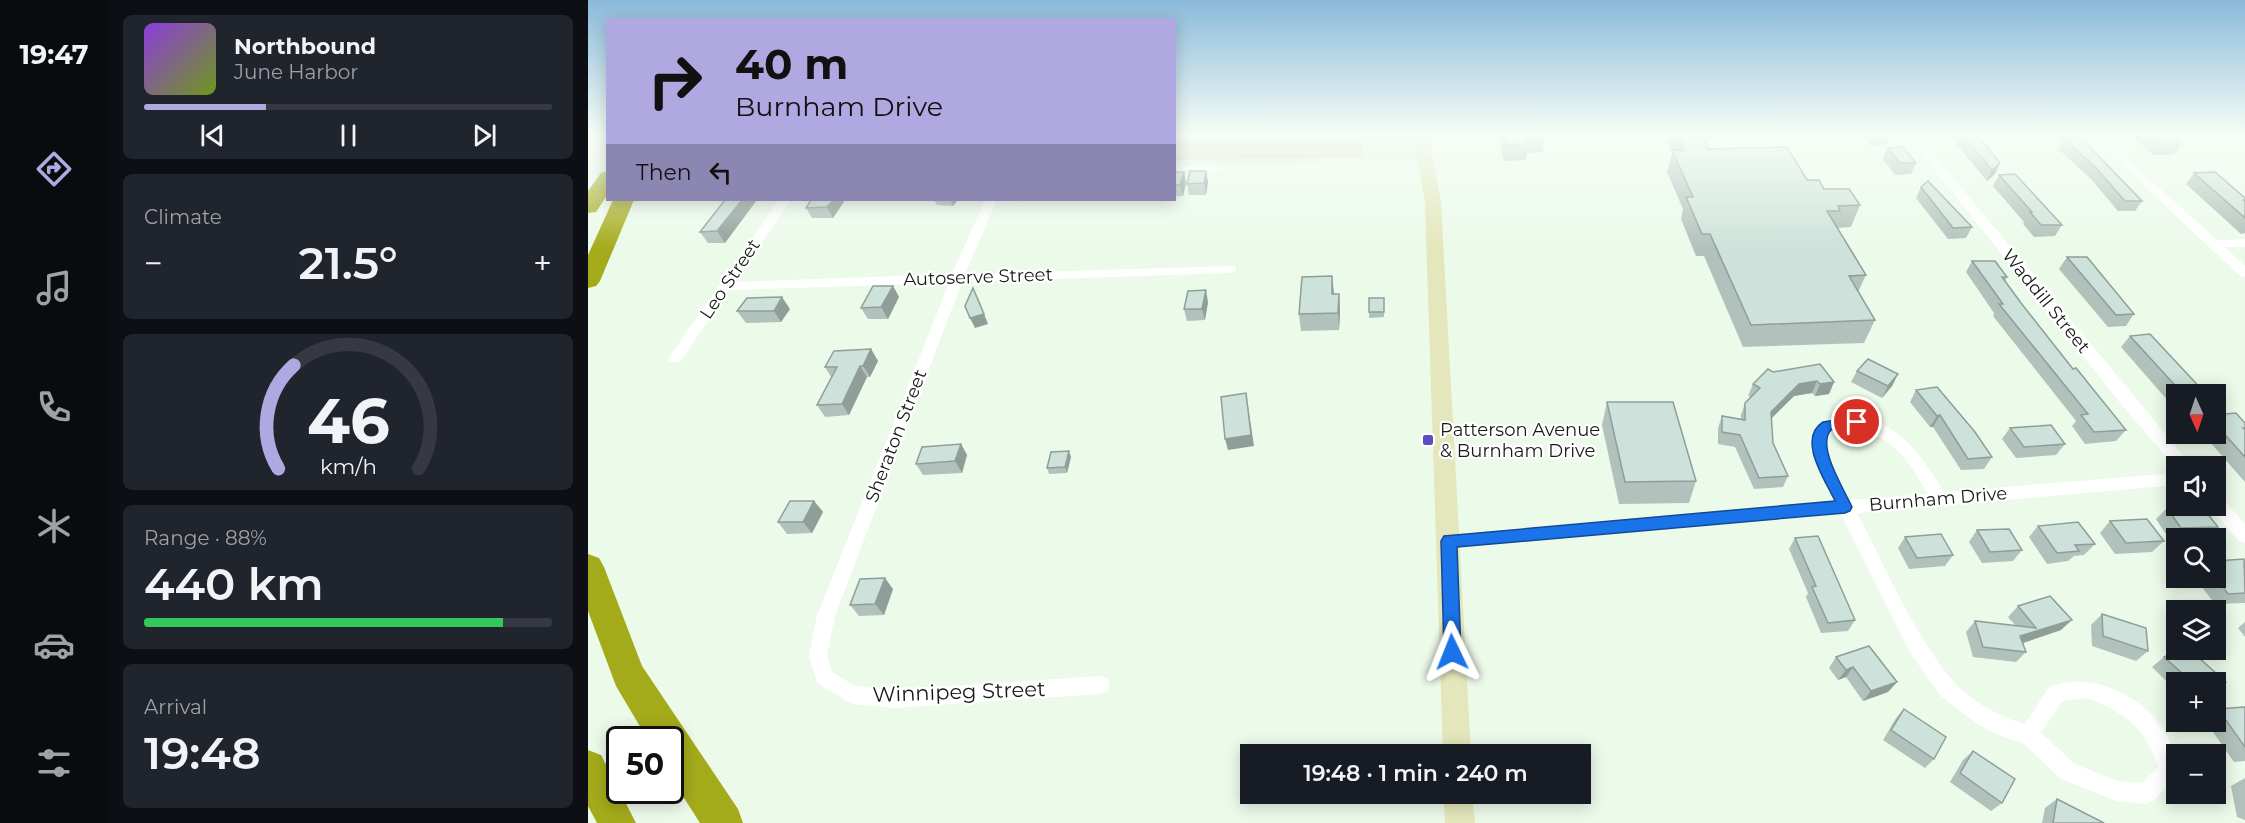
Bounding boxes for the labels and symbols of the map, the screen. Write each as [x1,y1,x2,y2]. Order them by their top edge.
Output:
street label: Leo Street [695,235,765,323]
street label: Waddill Street [1997,244,2095,358]
street label: Autoserve Street [903,263,1053,291]
street label: Sheraton Street [861,366,931,506]
north arrow [2166,384,2226,444]
pin [1831,396,1882,447]
place label: Patterson Avenue & Burnham Drive [1440,419,1600,462]
marker: Patterson Avenue & Burnham Drive [1421,433,1435,447]
street label: Burnham Drive [1868,482,2008,516]
position arrow [1420,620,1484,684]
street label: Winnipeg Street [872,676,1046,707]
speed limit sign: 50 [606,726,684,804]

